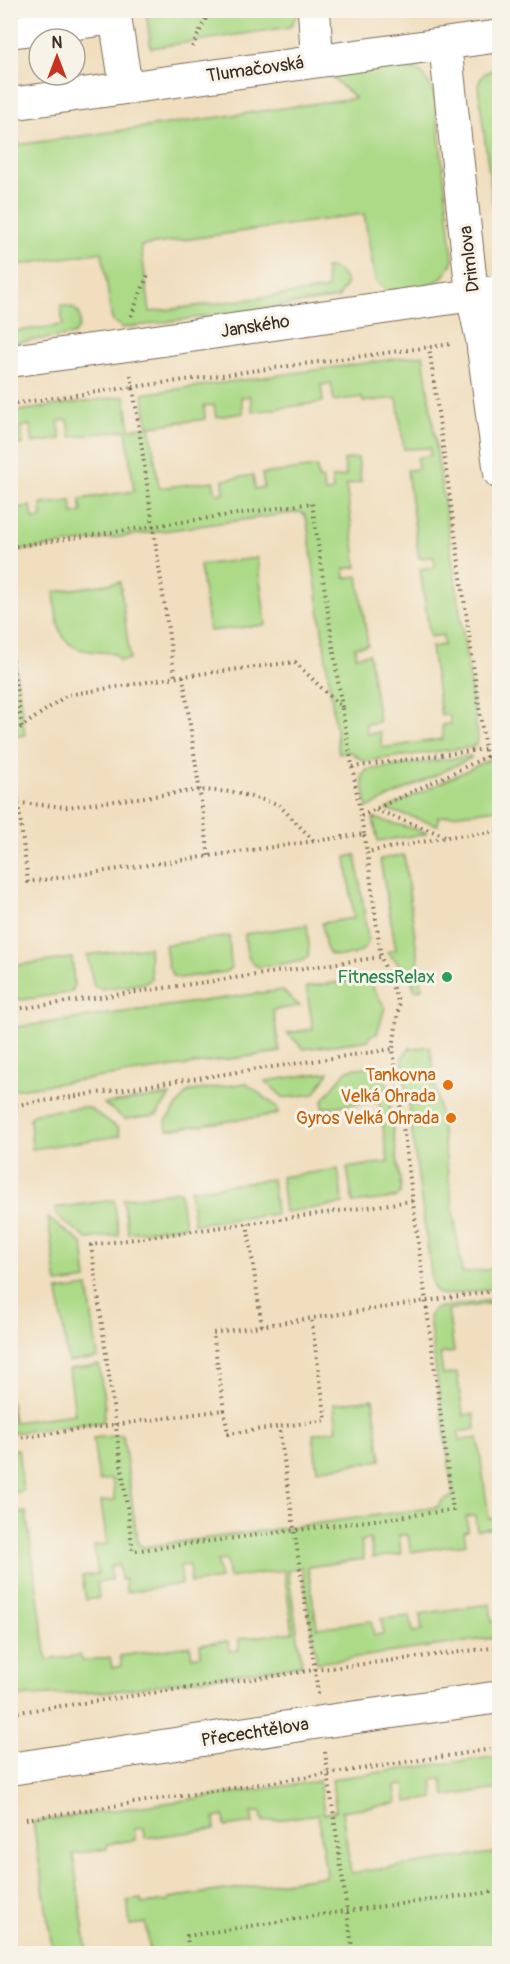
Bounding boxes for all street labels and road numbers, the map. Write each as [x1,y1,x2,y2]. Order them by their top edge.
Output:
street label: Tlumačovská [205,51,305,88]
street label: Drimlova [454,224,485,294]
street label: Janského [219,310,292,343]
street label: Přecechtělova [200,1713,311,1752]

